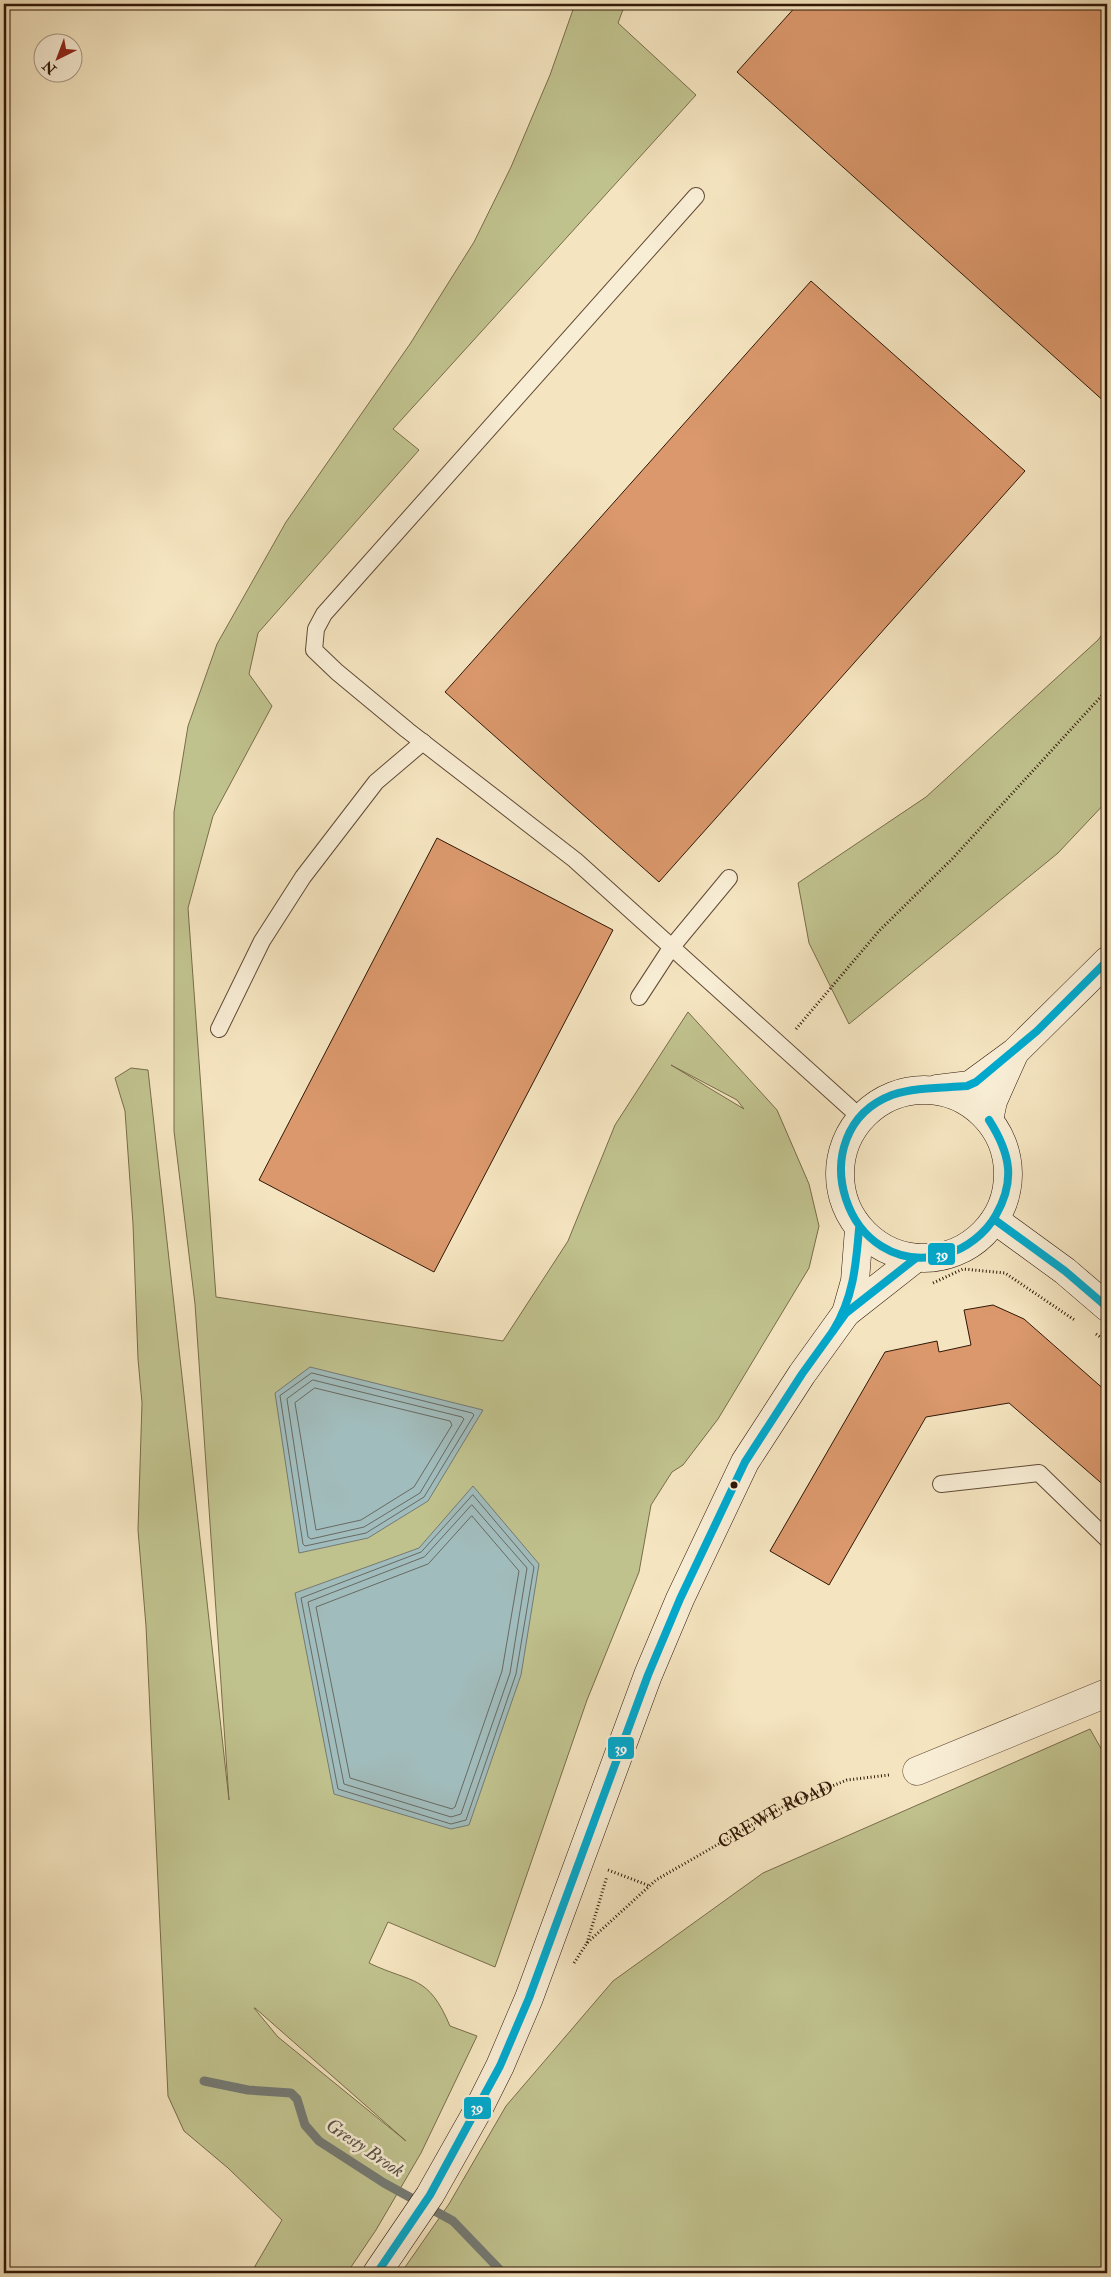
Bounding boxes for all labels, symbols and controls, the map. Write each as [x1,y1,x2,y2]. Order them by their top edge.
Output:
north arrow [32,32,82,82]
text: N [39,56,61,78]
line badge: 39 [927,1242,956,1266]
text: 39 [936,1246,948,1263]
unlabelled marker [729,1480,739,1490]
line badge: 39 [607,1736,635,1760]
text: 39 [615,1740,627,1757]
street label: CREWE ROAD [714,1775,837,1853]
line badge: 39 [463,2096,492,2120]
text: 39 [471,2099,483,2116]
water label: Gresty Brook [321,2113,409,2183]

